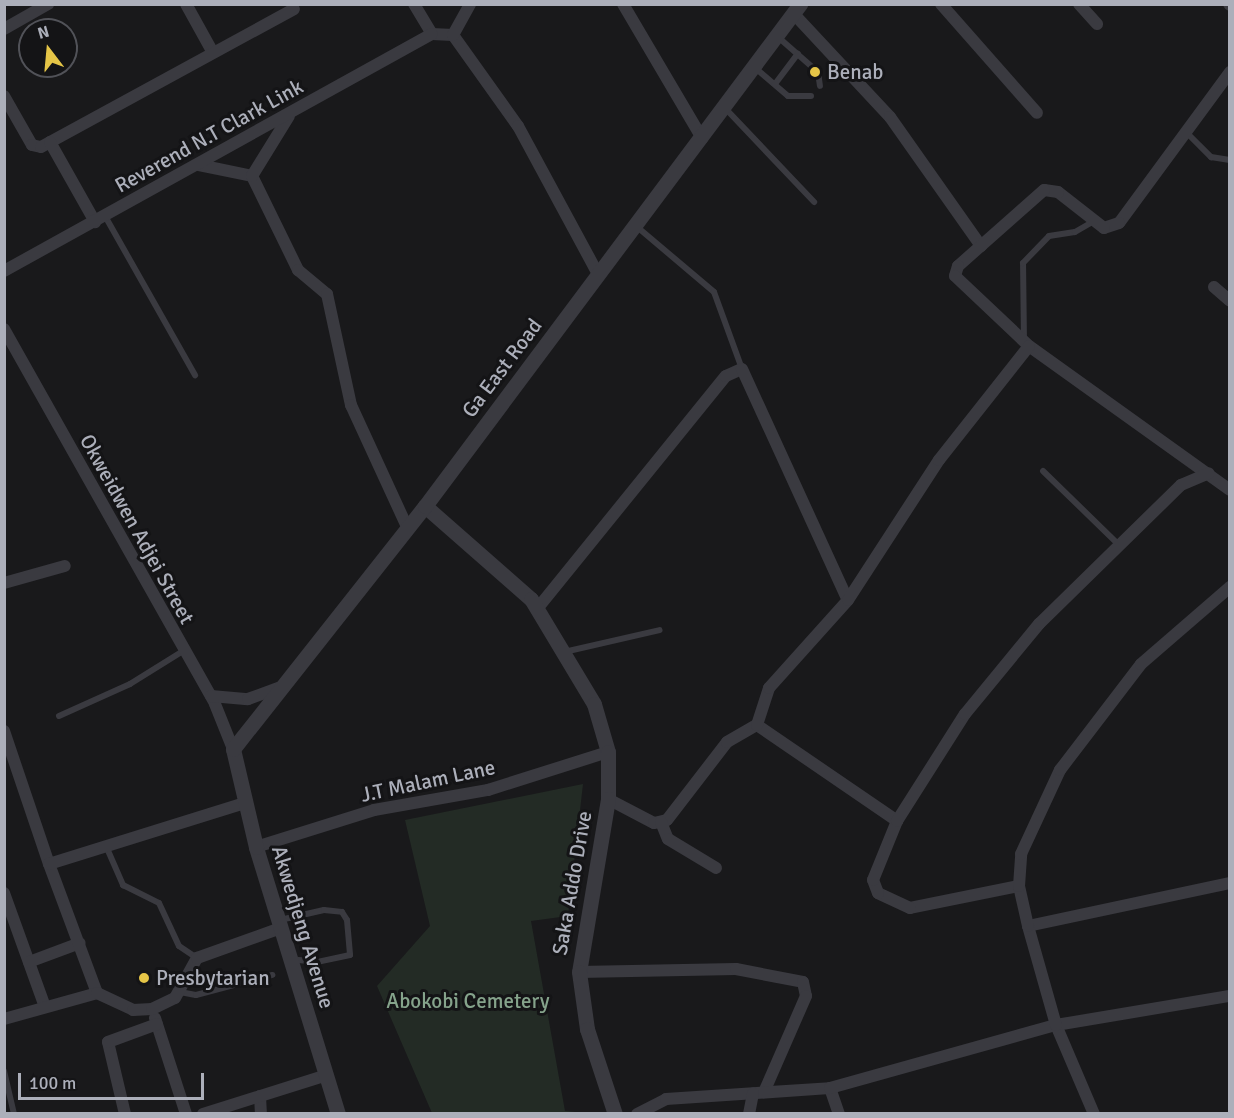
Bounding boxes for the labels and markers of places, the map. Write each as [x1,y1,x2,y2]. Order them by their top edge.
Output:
place label: Benab [827,59,883,85]
marker: Benab [808,65,822,79]
place label: Presbytarian [156,965,270,991]
marker: Presbytarian [137,971,151,985]

